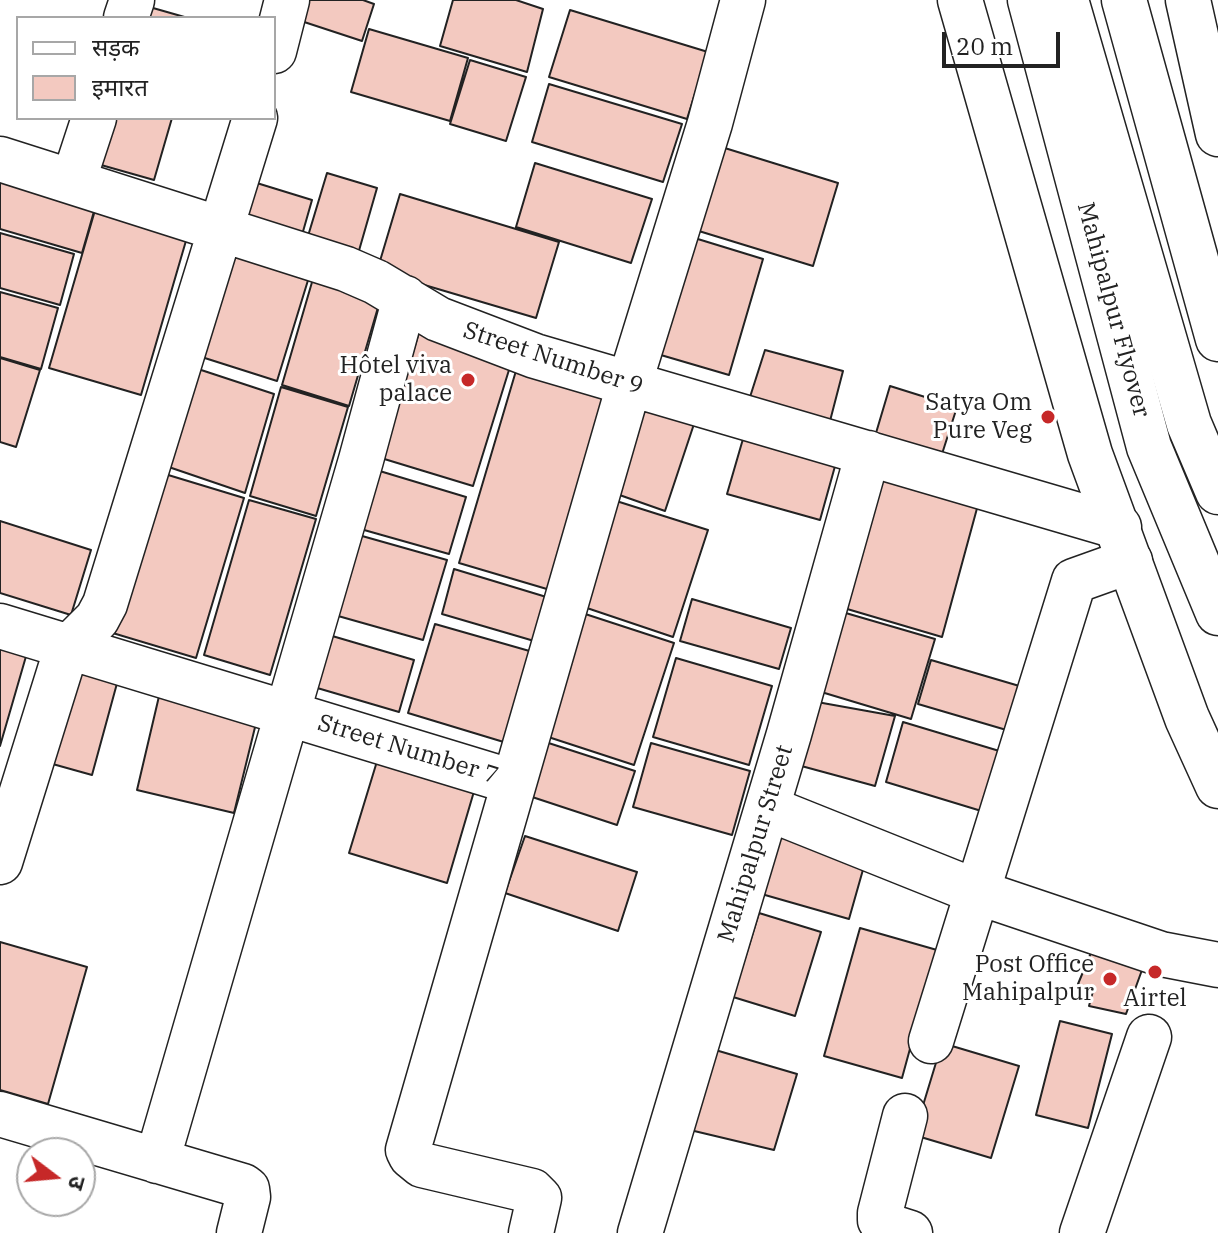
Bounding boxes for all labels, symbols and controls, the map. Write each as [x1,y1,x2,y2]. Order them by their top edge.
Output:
legend [16,16,276,120]
scale bar [946,16,1064,66]
text: 20 m [956,30,1013,62]
text: सड़क [92,31,140,63]
text: इमारत [92,71,148,103]
street label: Mahipalpur Flyover [1070,199,1156,421]
street label: Street Number 9 [459,316,647,402]
place label: Hôtel viva palace [339,352,452,408]
marker: Hôtel viva palace [459,371,477,389]
place label: Satya Om Pure Veg [925,389,1032,445]
marker: Satya Om Pure Veg [1039,408,1057,426]
street label: Street Number 7 [314,709,502,791]
street label: Mahipalpur Street [712,742,800,946]
place label: Post Office Mahipalpur [962,951,1094,1007]
marker: Airtel [1146,963,1164,981]
marker: Post Office Mahipalpur [1101,970,1119,988]
place label: Airtel [1123,985,1187,1013]
north arrow [16,1137,96,1217]
text: उ [62,1173,93,1193]

